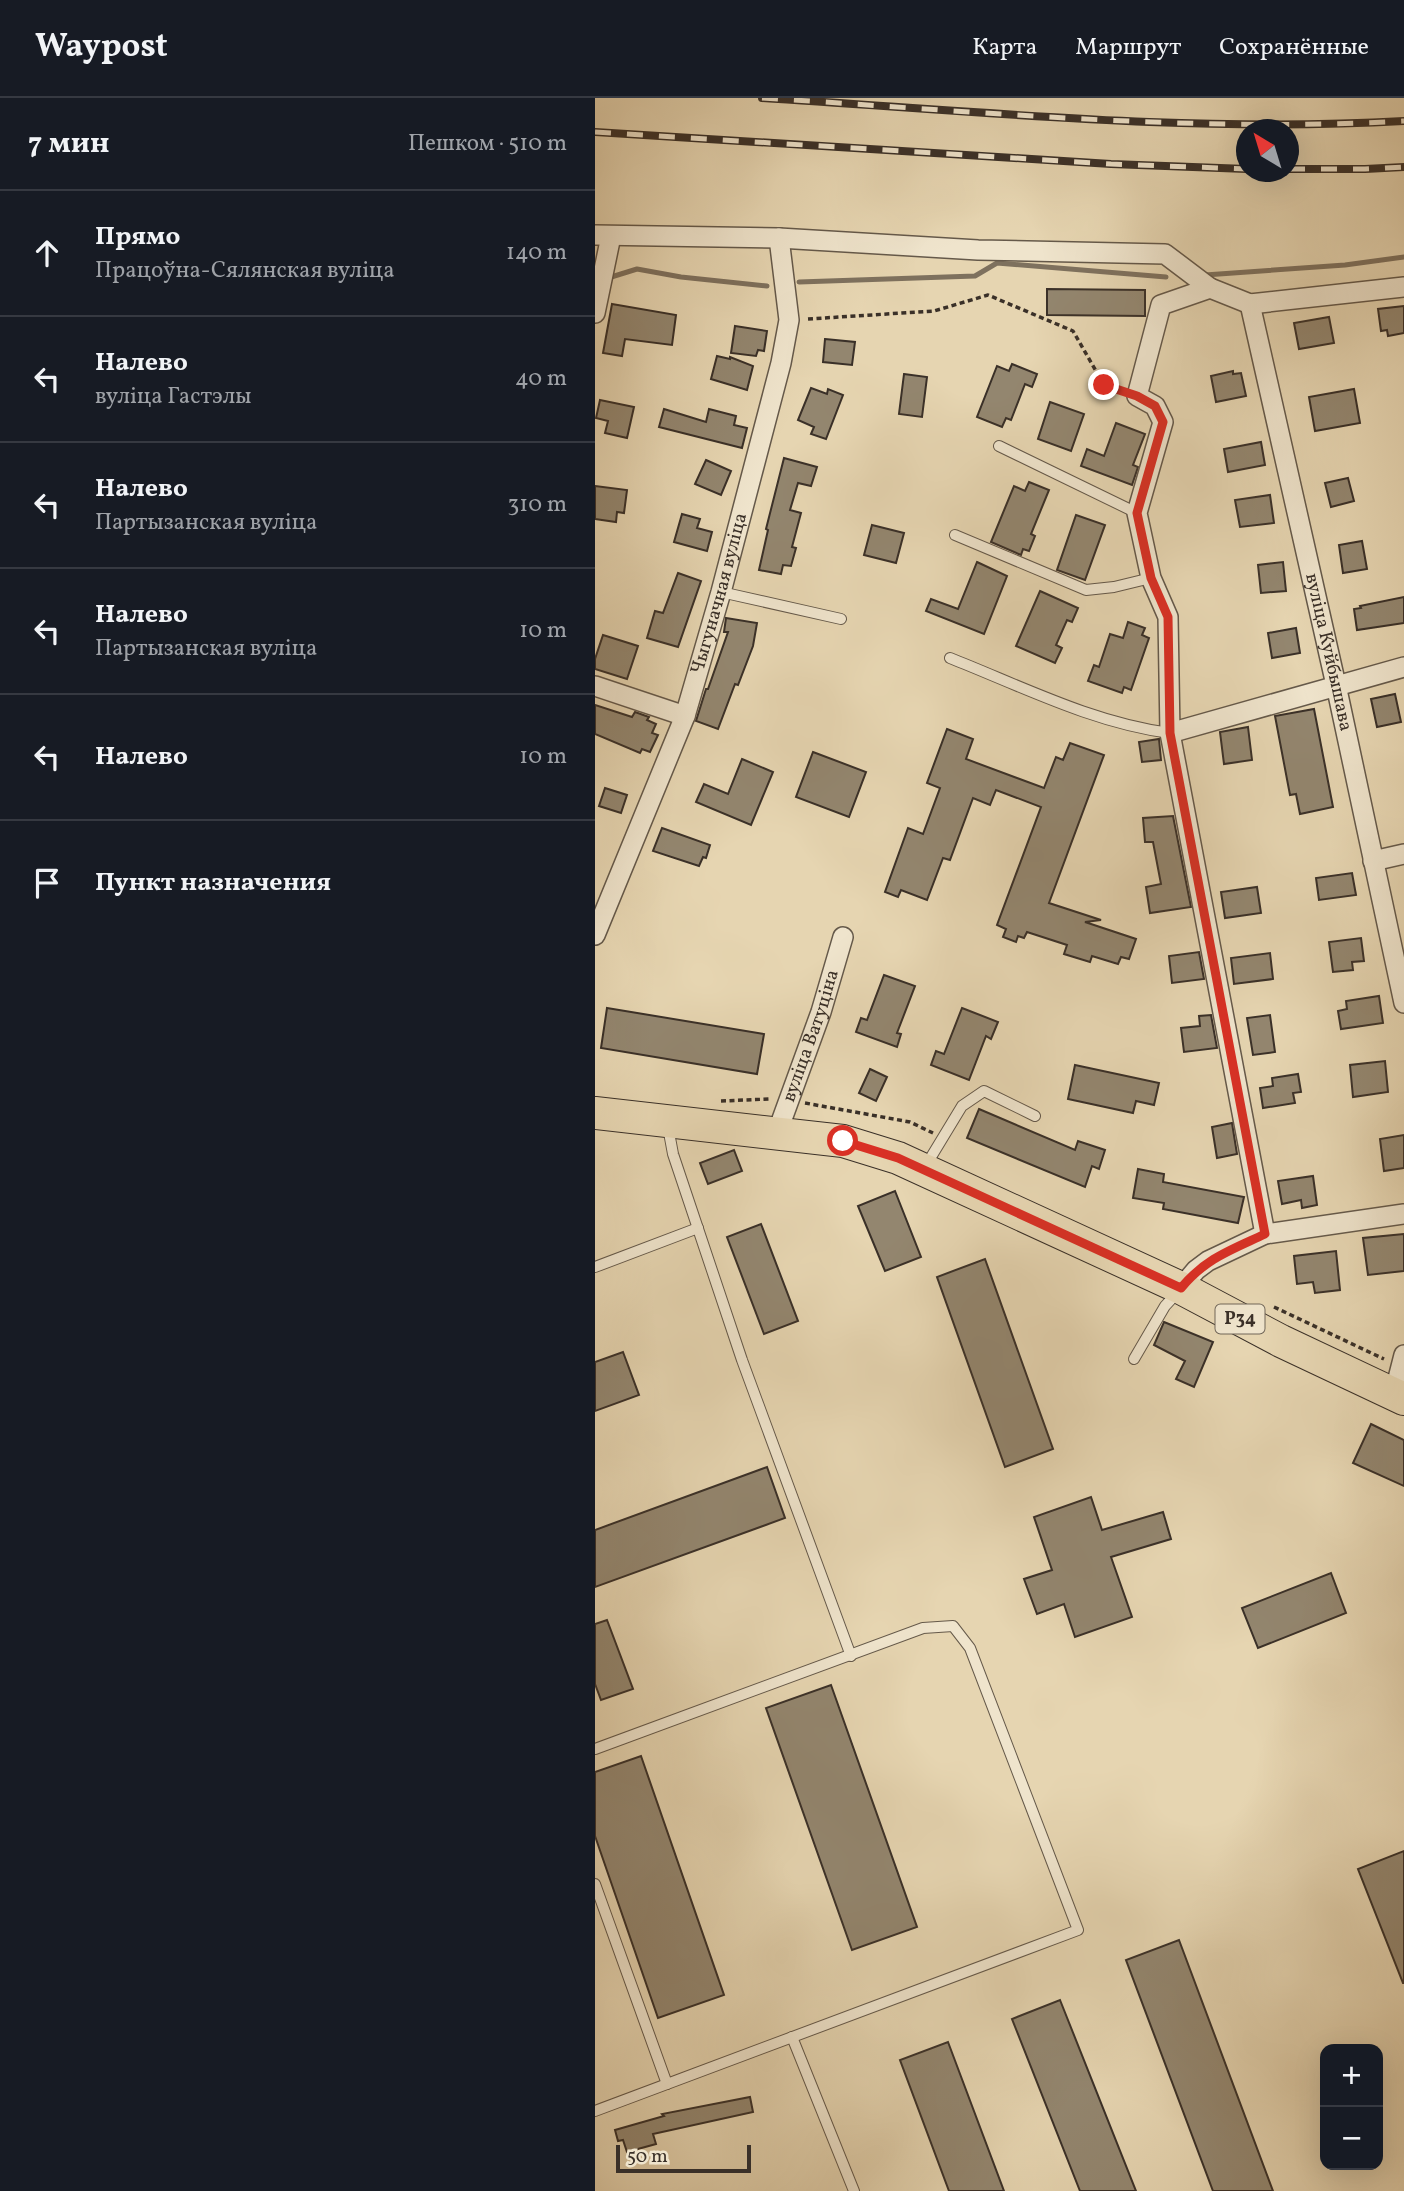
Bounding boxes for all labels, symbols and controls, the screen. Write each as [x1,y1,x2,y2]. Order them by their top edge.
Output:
text: Waypost [35,25,168,71]
text: Карта [972,31,1037,65]
text: Маршрут [1075,31,1181,65]
text: Сохранённые [1219,31,1369,65]
north arrow [1236,119,1299,182]
text: 7 мин [28,123,110,165]
text: Пешком · 510 m [408,128,567,160]
text: Прямо [95,219,180,255]
icon: ahead [28,234,66,272]
text: 140 m [506,237,567,269]
text: Працоўна-Сялянская вуліца [95,255,395,287]
text: Налево [95,345,188,381]
icon: left [28,360,66,398]
text: 40 m [515,363,567,395]
route end [1088,369,1119,400]
text: вуліца Гастэлы [95,381,251,413]
text: Налево [95,471,188,507]
icon: left [28,486,66,524]
text: 310 m [507,489,567,521]
text: Партызанская вуліца [95,507,317,539]
street label: Чыгуначная вуліца [685,510,754,677]
street label: вуліца Куйбышава [1298,571,1359,734]
text: Налево [95,597,188,633]
icon: left [28,612,66,650]
text: 10 m [519,615,567,647]
text: Партызанская вуліца [95,633,317,665]
icon: left [28,738,66,776]
text: Налево [95,739,188,775]
text: 10 m [519,741,567,773]
icon: arrive [28,864,66,902]
text: Пункт назначения [95,865,331,901]
street label: вуліца Ватуціна [776,967,846,1106]
route start [827,1125,858,1156]
road number: Р34 [1215,1304,1265,1334]
map controls [1320,2044,1383,2170]
button: + [1320,2044,1383,2107]
button: − [1320,2107,1383,2170]
scale bar [616,2142,751,2174]
text: 50 m [627,2144,668,2170]

